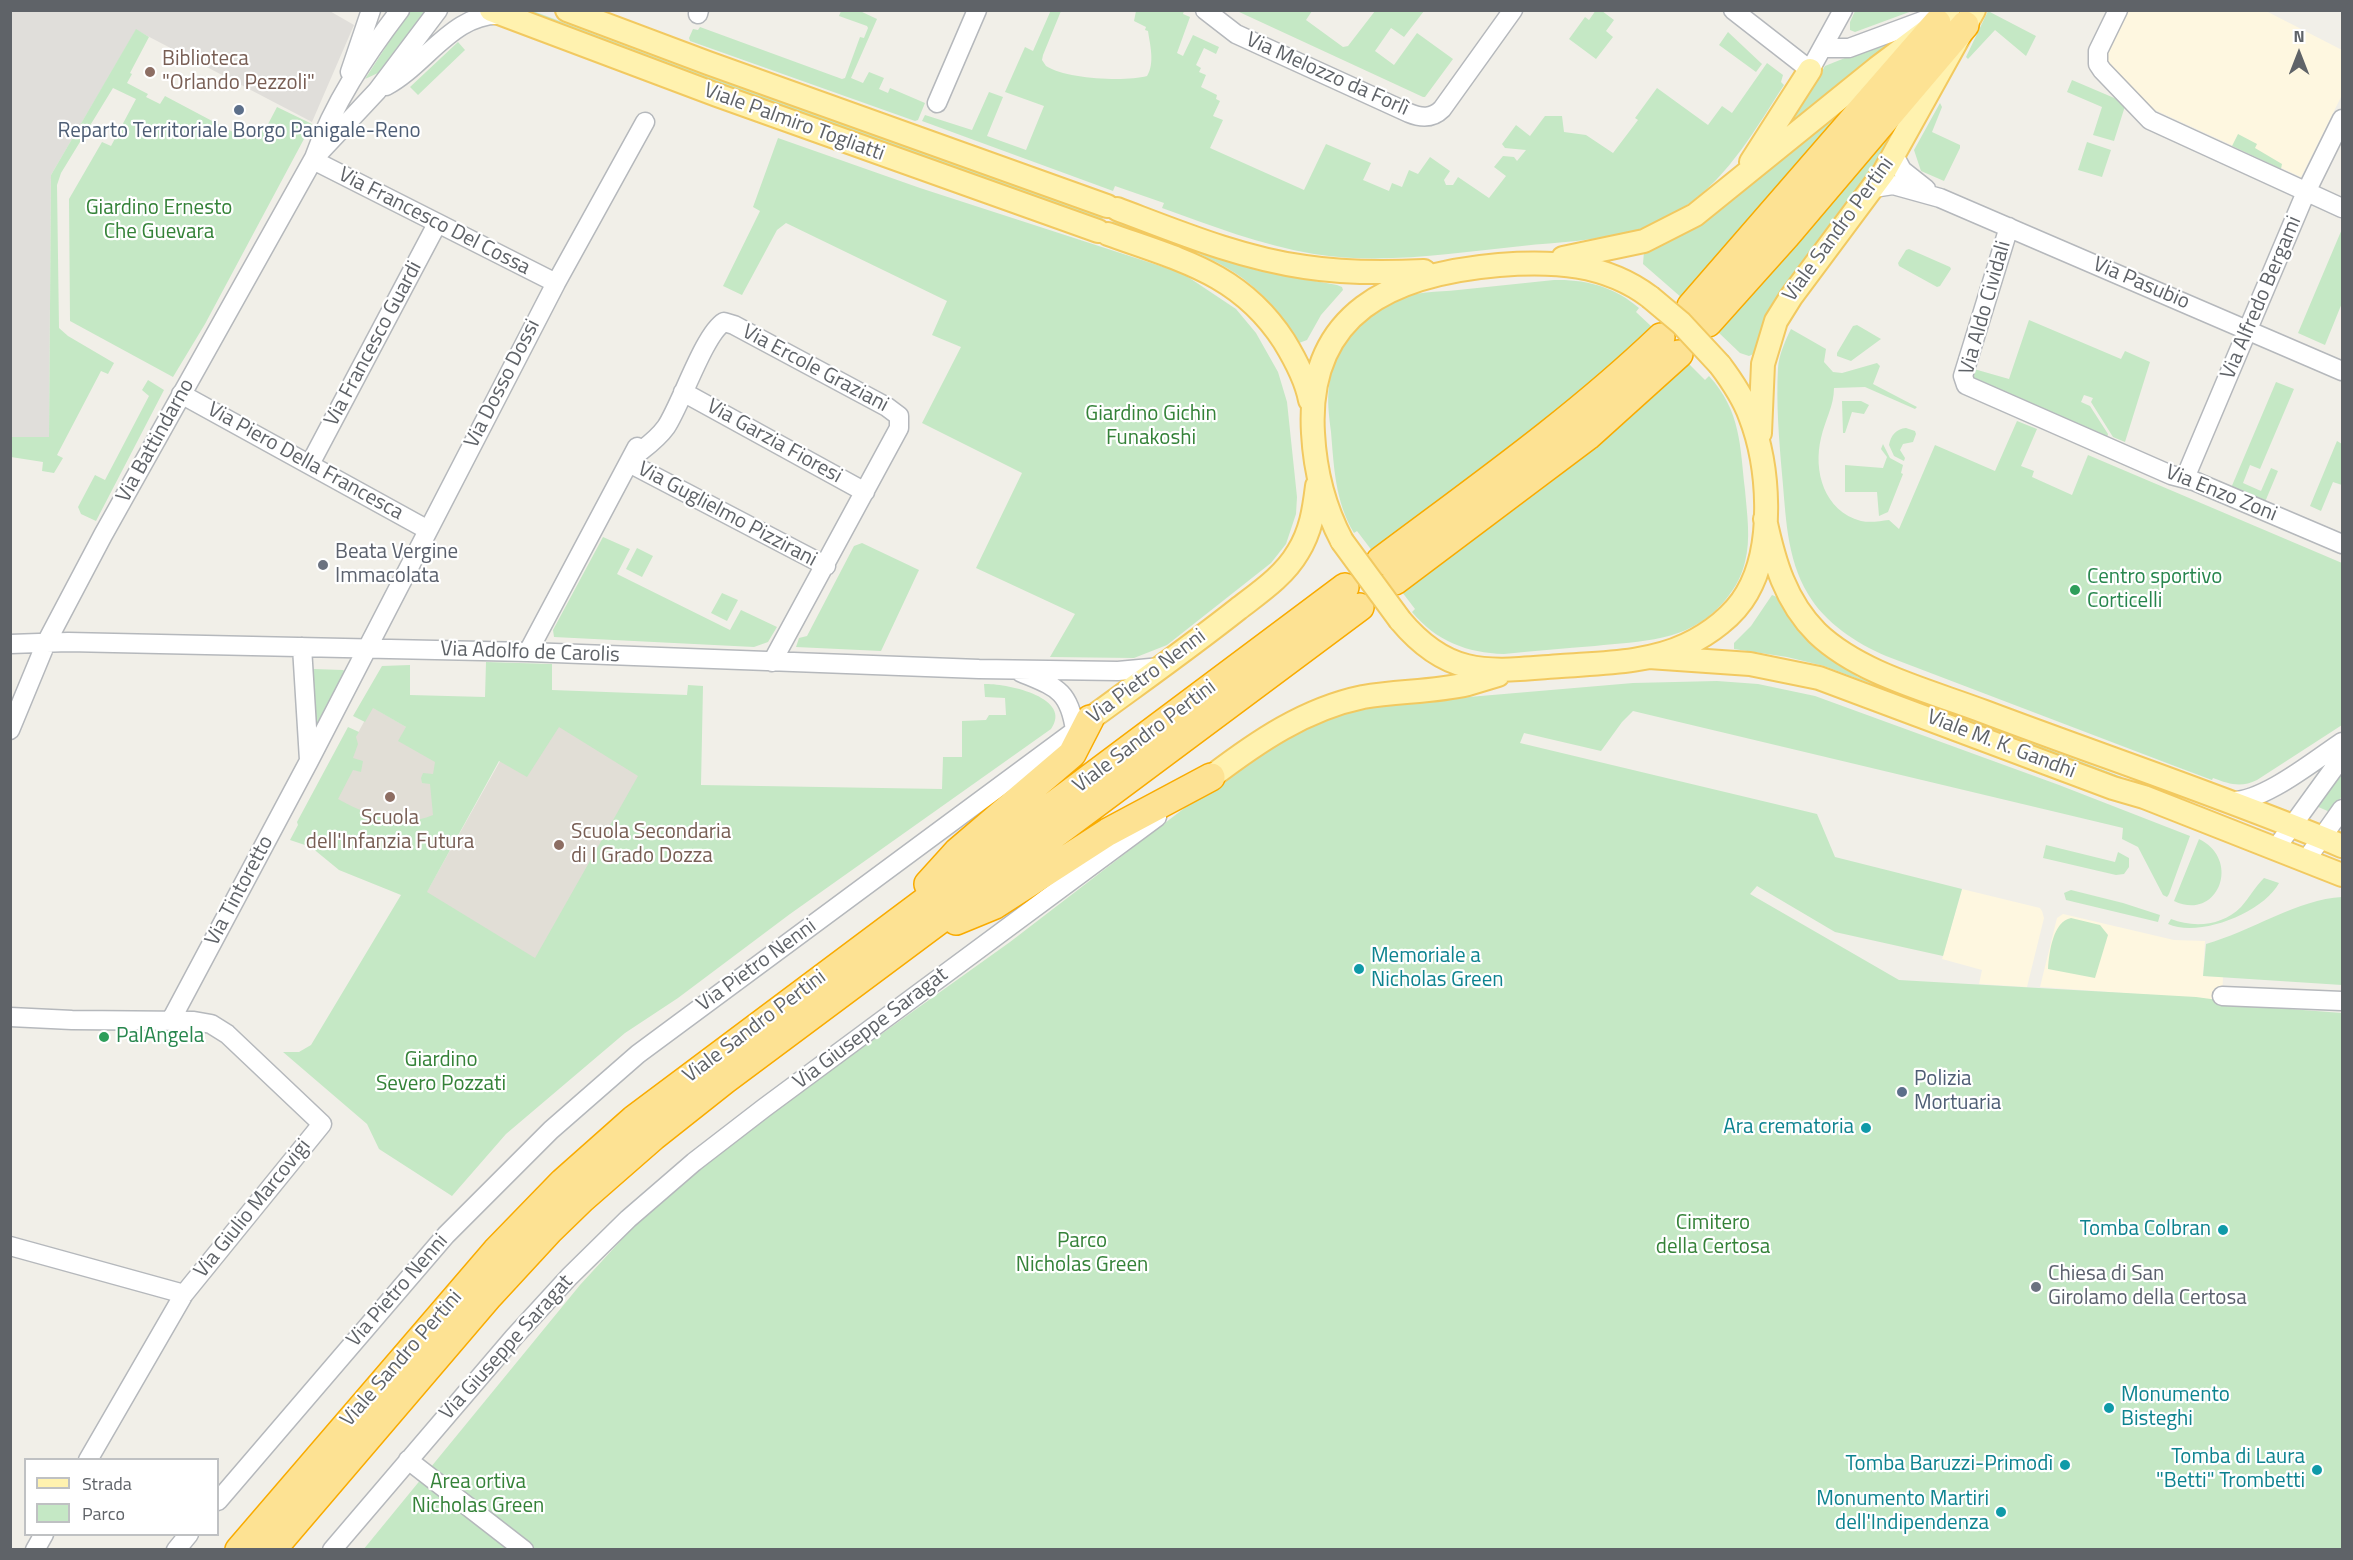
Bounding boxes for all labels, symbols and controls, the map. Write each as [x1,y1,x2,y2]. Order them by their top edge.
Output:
north arrow [2269,24,2329,84]
text: N [2293,24,2305,48]
street label: Via Melozzo da Forlì [1242,28,1412,122]
place label: Biblioteca "Orlando Pezzoli" [162,47,315,97]
marker: Biblioteca "Orlando Pezzoli" [143,65,157,79]
street label: Viale Palmiro Togliatti [700,79,888,167]
marker: Reparto Territoriale Borgo Panigale-Reno [232,103,246,117]
place label: Reparto Territoriale Borgo Panigale-Reno [57,119,421,145]
street label: Viale Sandro Pertini [1778,153,1900,307]
street label: Via Francesco Del Cossa [334,163,534,281]
park label: Giardino Ernesto Che Guevara [86,196,232,246]
street label: Via Alfredo Bergami [2216,213,2308,383]
street label: Via Aldo Cividali [1955,238,2017,378]
street label: Via Pasubio [2089,252,2193,316]
street label: Via Francesco Guardi [320,257,428,431]
street label: Via Dosso Dossi [460,316,546,452]
street label: Via Ercole Graziani [738,320,892,418]
street label: Via Battindarno [112,375,200,507]
street label: Via Garzia Fioresi [702,394,846,490]
street label: Via Piero Della Francesca [203,398,407,526]
park label: Giardino Gichin Funakoshi [1085,402,1217,452]
street label: Via Guglielmo Pizzirani [633,457,821,573]
street label: Via Enzo Zoni [2162,460,2280,528]
place label: Beata Vergine Immacolata [335,540,458,590]
marker: Beata Vergine Immacolata [316,558,330,572]
place label: Centro sportivo Corticelli [2087,565,2222,615]
marker: Centro sportivo Corticelli [2068,583,2082,597]
street label: Via Pietro Nenni [1083,624,1211,730]
street label: Via Adolfo de Carolis [440,637,620,669]
street label: Viale Sandro Pertini [1069,675,1221,799]
street label: Viale M. K. Gandhi [1923,705,2079,785]
marker: Scuola dell'Infanzia Futura [383,790,397,804]
place label: Scuola dell'Infanzia Futura [306,806,474,856]
place label: Scuola Secondaria di I Grado Dozza [571,820,731,870]
street label: Via Tintoretto [201,832,279,950]
marker: Scuola Secondaria di I Grado Dozza [552,838,566,852]
street label: Via Pietro Nenni [692,914,822,1018]
place label: Memoriale a Nicholas Green [1371,944,1504,994]
marker: Memoriale a Nicholas Green [1352,962,1366,976]
street label: Via Giuseppe Saragat [789,963,953,1095]
street label: Viale Sandro Pertini [679,965,831,1089]
place label: PalAngela [116,1024,204,1050]
marker: PalAngela [97,1030,111,1044]
park label: Giardino Severo Pozzati [376,1048,506,1098]
place label: Polizia Mortuaria [1914,1067,2001,1117]
marker: Polizia Mortuaria [1895,1085,1909,1099]
place label: Ara crematoria [1723,1115,1854,1141]
marker: Ara crematoria [1859,1121,1873,1135]
street label: Via Giulio Marcovigi [189,1135,317,1283]
park label: Cimitero della Certosa [1656,1211,1770,1261]
place label: Tomba Colbran [2080,1217,2211,1243]
marker: Tomba Colbran [2216,1223,2230,1237]
street label: Via Pietro Nenni [342,1229,454,1353]
park label: Parco Nicholas Green [1016,1229,1148,1279]
place label: Chiesa di San Girolamo della Certosa [2048,1262,2247,1312]
street label: Via Giuseppe Saragat [435,1270,579,1426]
marker: Chiesa di San Girolamo della Certosa [2029,1280,2043,1294]
street label: Viale Sandro Pertini [336,1286,468,1432]
place label: Monumento Bisteghi [2121,1383,2230,1433]
marker: Monumento Bisteghi [2102,1401,2116,1415]
place label: Tomba di Laura "Betti" Trombetti [2156,1445,2305,1495]
place label: Tomba Baruzzi-Primodì [1845,1452,2053,1478]
legend [24,1458,219,1536]
marker: Tomba Baruzzi-Primodì [2058,1458,2072,1472]
marker: Tomba di Laura "Betti" Trombetti [2310,1463,2324,1477]
text: Strada [82,1470,132,1497]
park label: Area ortiva Nicholas Green [412,1470,544,1520]
place label: Monumento Martiri dell'Indipendenza [1816,1487,1989,1537]
text: Parco [82,1500,125,1527]
marker: Monumento Martiri dell'Indipendenza [1994,1505,2008,1519]

